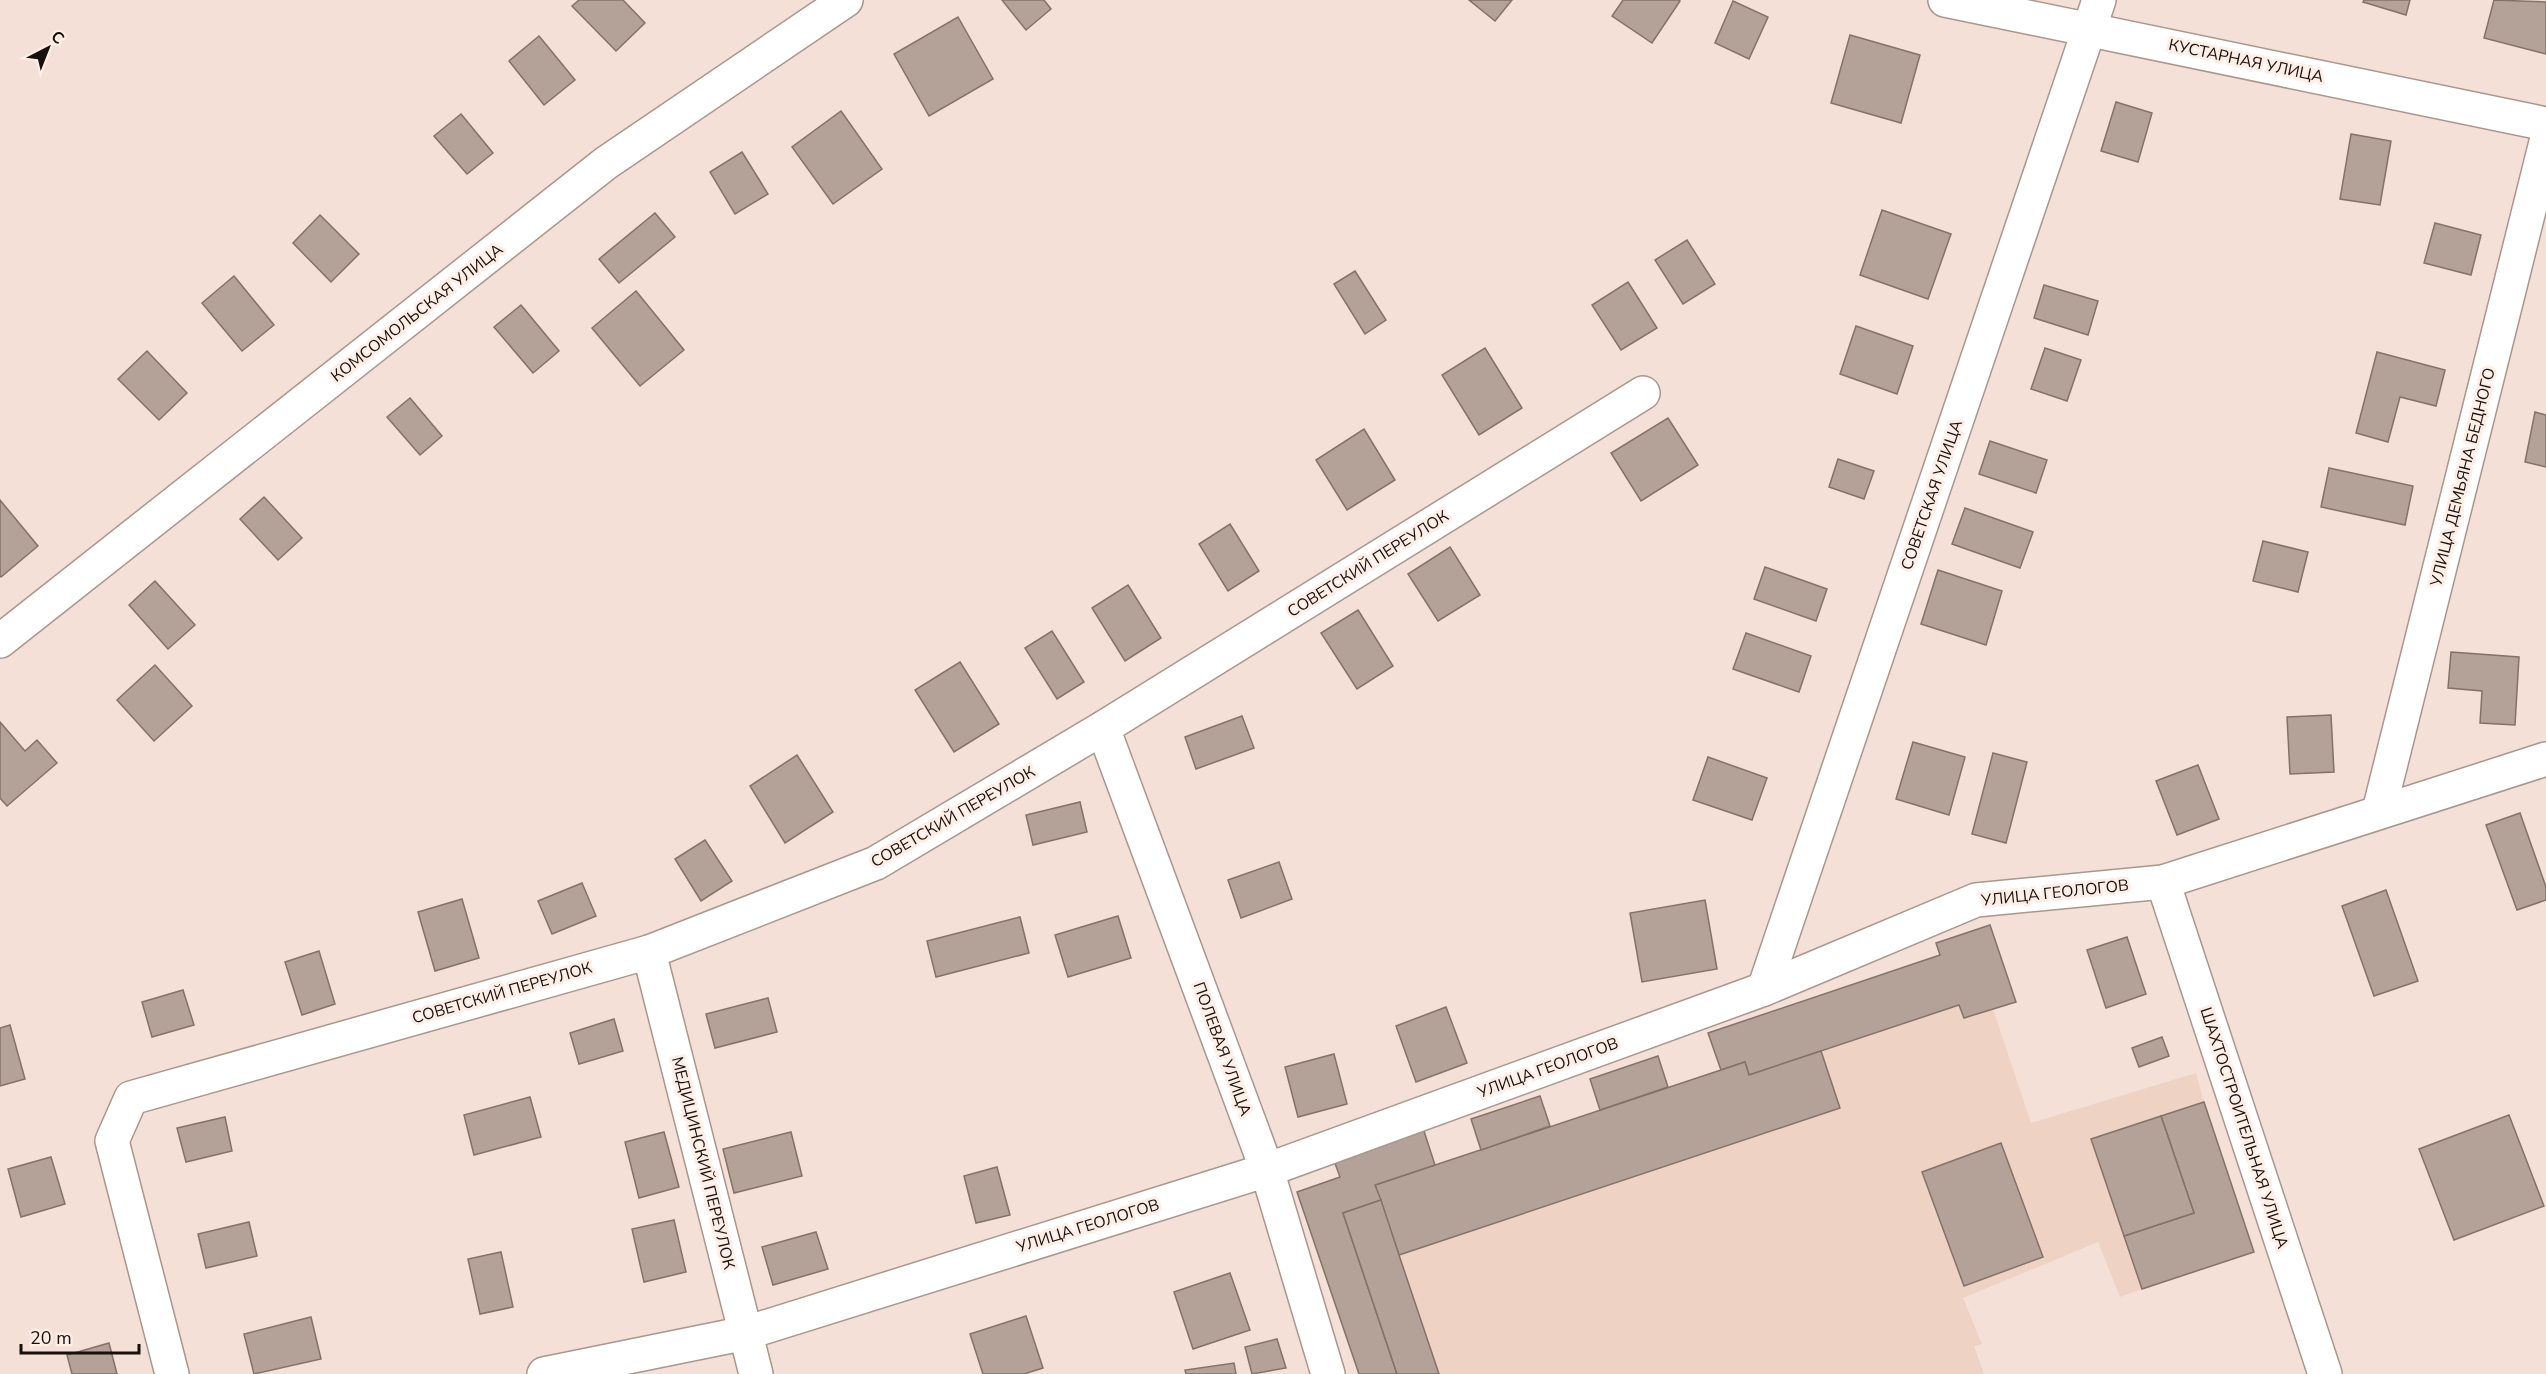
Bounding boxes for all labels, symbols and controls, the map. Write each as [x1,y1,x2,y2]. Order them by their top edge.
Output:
north arrow [18,18,78,78]
text: С [46,26,69,49]
street label: КУСТАРНАЯ УЛИЦА [2167,34,2326,88]
street label: КОМСОМОЛЬСКАЯ УЛИЦА [326,239,508,387]
street label: УЛИЦА ДЕМЬЯНА БЕДНОГО [2425,365,2501,590]
street label: СОВЕТСКАЯ УЛИЦА [1896,417,1968,573]
street label: СОВЕТСКИЙ ПЕРЕУЛОК [1283,505,1453,623]
street label: СОВЕТСКИЙ ПЕРЕУЛОК [867,761,1040,873]
street label: УЛИЦА ГЕОЛОГОВ [1979,874,2130,912]
street label: СОВЕТСКИЙ ПЕРЕУЛОК [410,957,595,1029]
street label: ПОЛЕВАЯ УЛИЦА [1188,979,1257,1119]
street label: ШАХТОСТРОИТЕЛЬНАЯ УЛИЦА [2195,1004,2294,1252]
street label: УЛИЦА ГЕОЛОГОВ [1474,1032,1621,1104]
street label: МЕДИЦИНСКИЙ ПЕРЕУЛОК [666,1054,740,1272]
street label: УЛИЦА ГЕОЛОГОВ [1013,1194,1162,1259]
scale bar [21,1317,140,1355]
text: 20 m [30,1326,72,1350]

